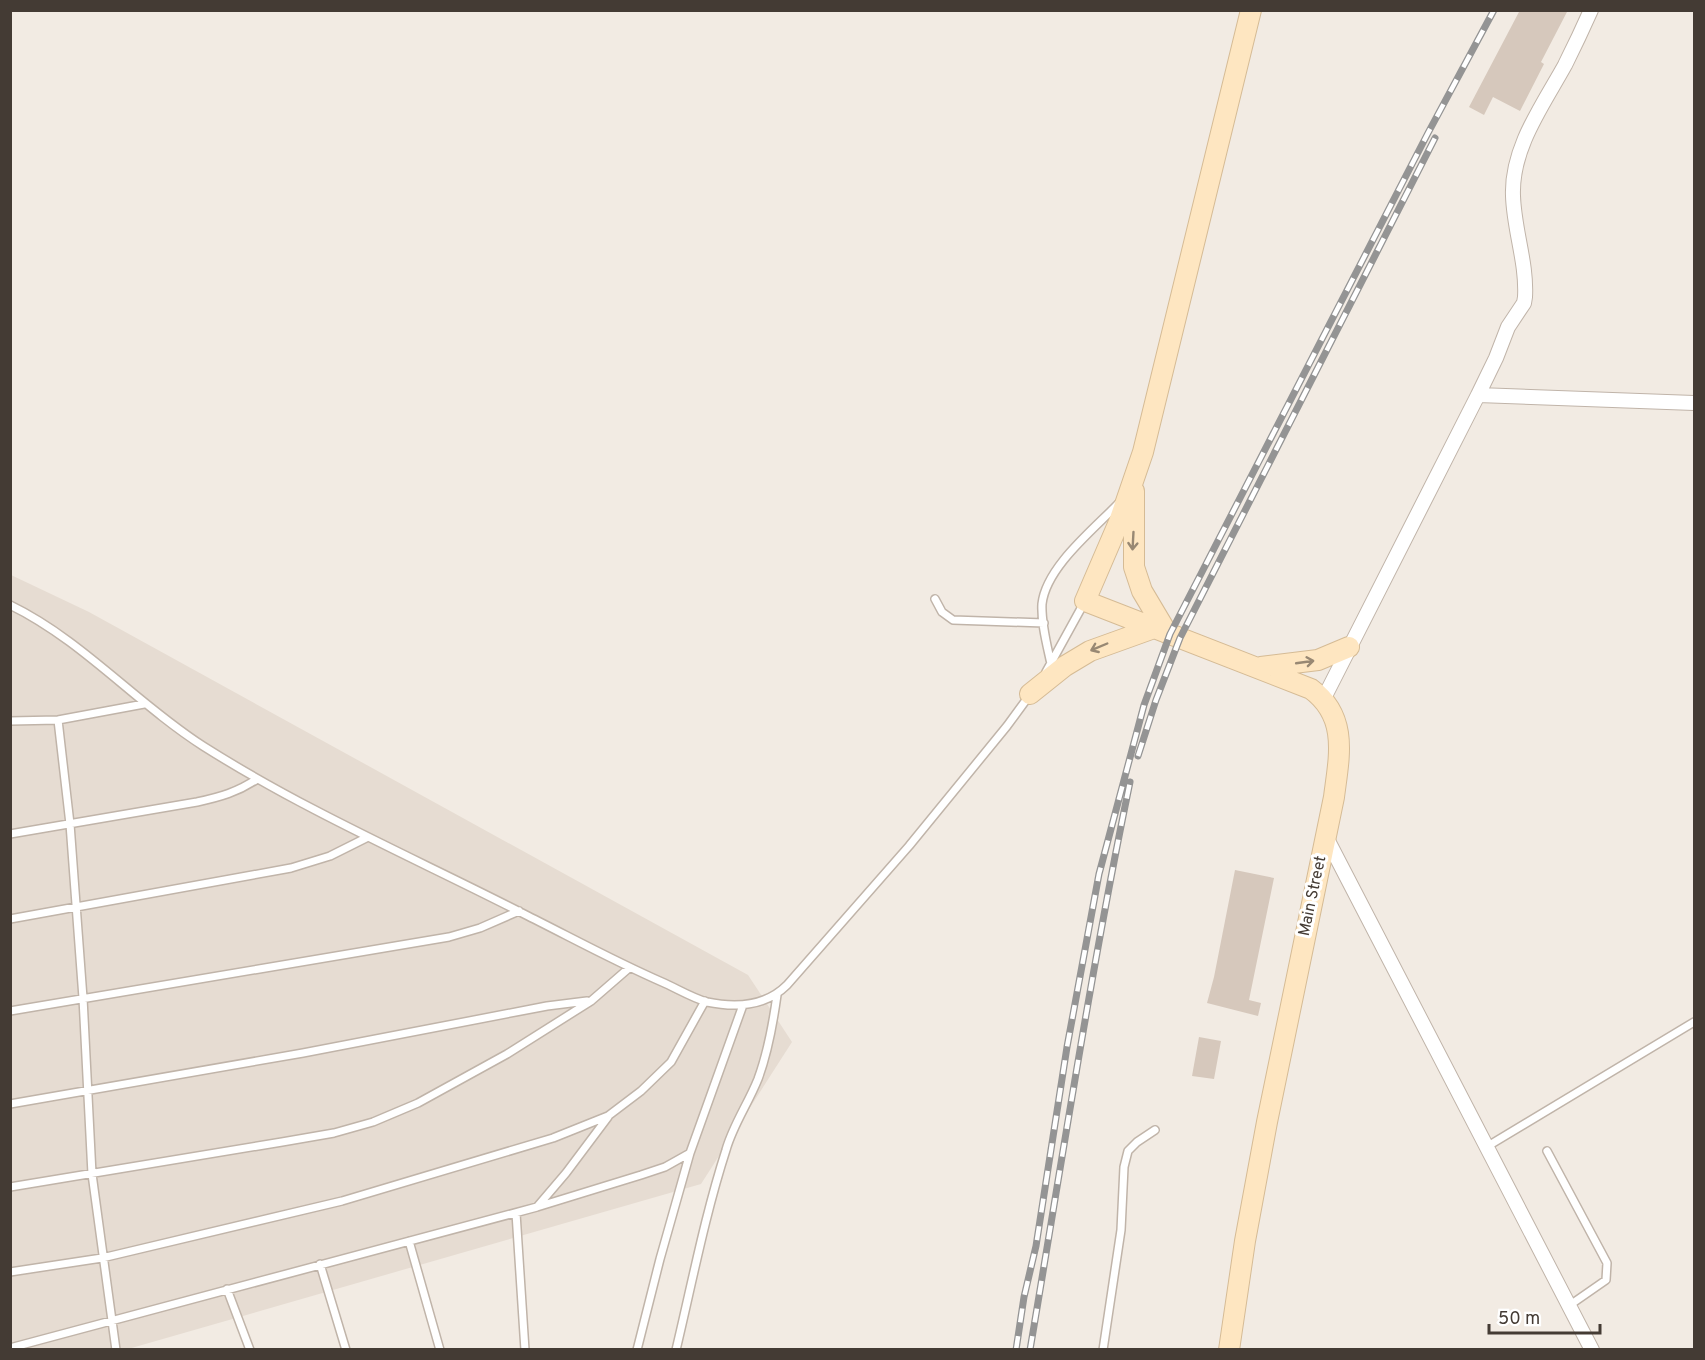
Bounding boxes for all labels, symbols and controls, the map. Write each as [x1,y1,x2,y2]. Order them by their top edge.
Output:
one-way arrow [1128,530,1139,550]
one-way arrow [1090,642,1108,653]
one-way arrow [1295,656,1315,667]
street label: Main Street [1295,854,1331,938]
scale bar [1489,1297,1600,1335]
text: 50 m [1498,1308,1540,1331]

